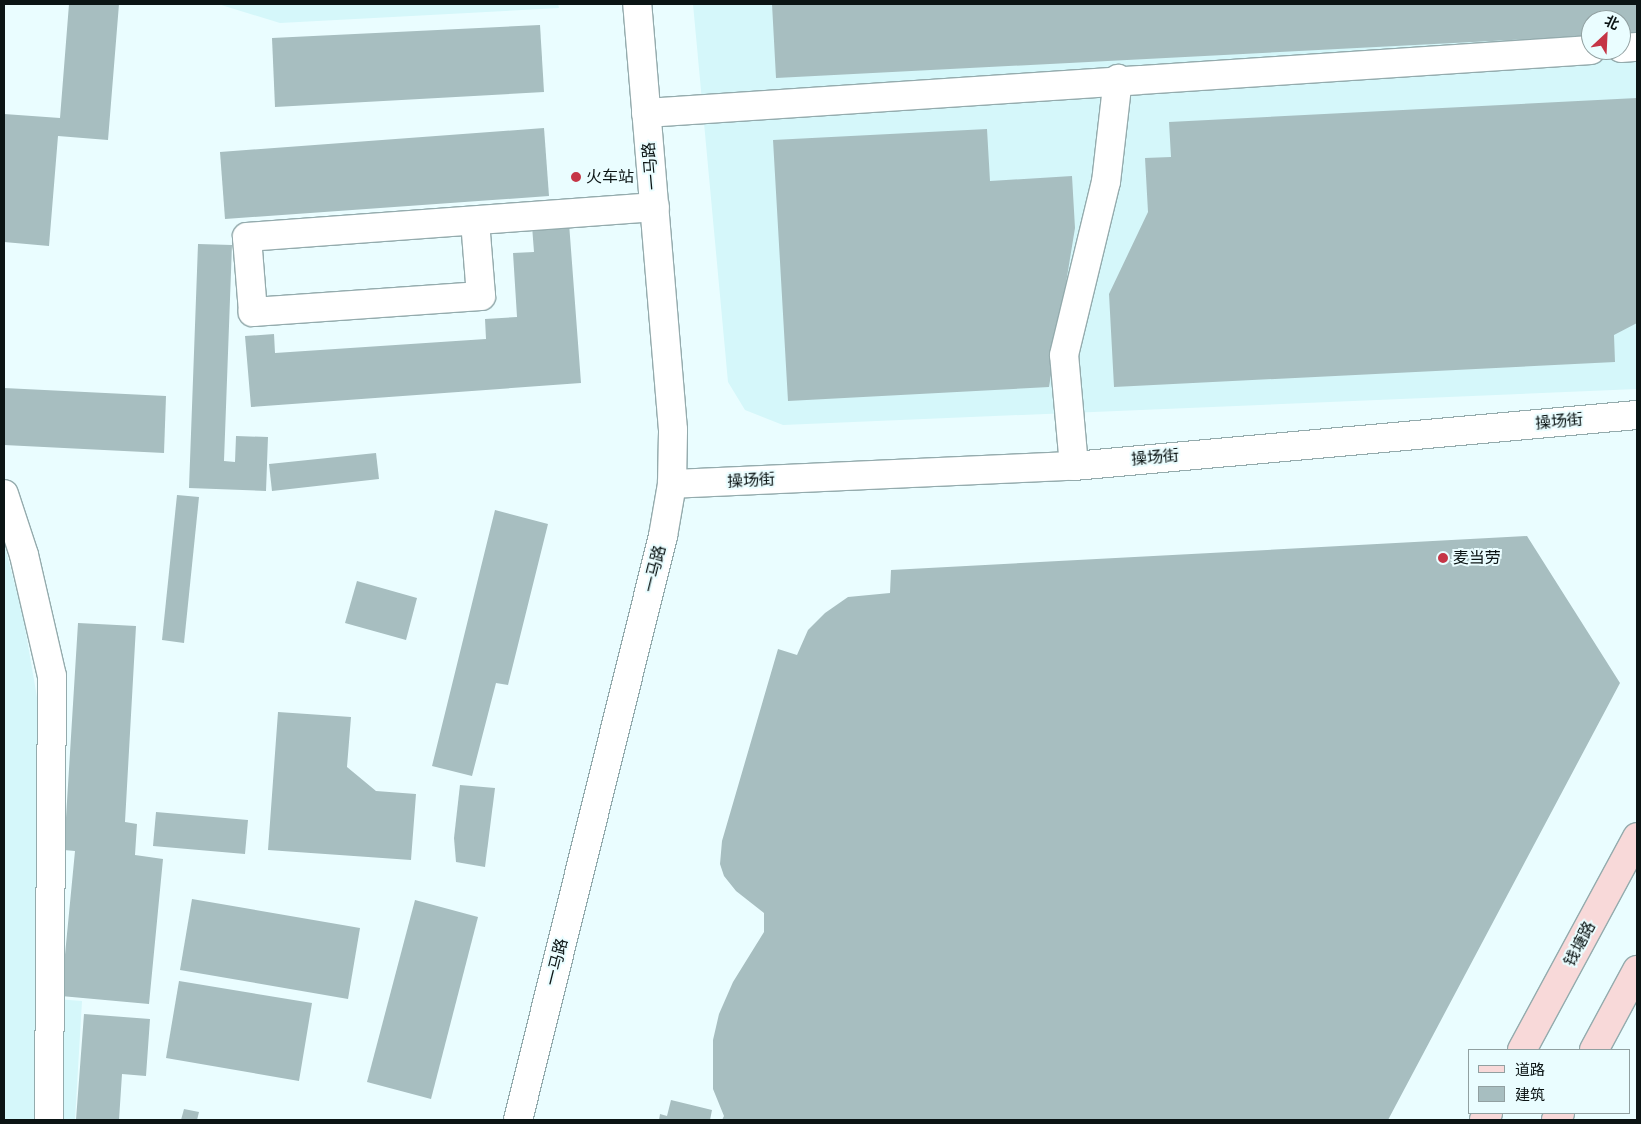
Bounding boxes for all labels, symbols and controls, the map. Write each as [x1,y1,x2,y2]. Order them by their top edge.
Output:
north arrow [1581,10,1631,60]
text: 北 [1602,11,1622,33]
street label: 一马路 [639,141,663,191]
place label: 火车站 [586,167,634,187]
marker: 火车站 [570,171,582,183]
street label: 操场街 [1534,410,1584,434]
street label: 操场街 [1130,446,1180,470]
street label: 操场街 [727,470,775,492]
street label: 一马路 [640,543,670,595]
place label: 麦当劳 [1453,548,1501,568]
marker: 麦当劳 [1437,552,1449,564]
street label: 钱塘路 [1560,918,1600,970]
street label: 一马路 [542,936,572,988]
legend [1468,1049,1631,1114]
text: 道路 [1515,1061,1545,1079]
text: 建筑 [1515,1086,1545,1104]

